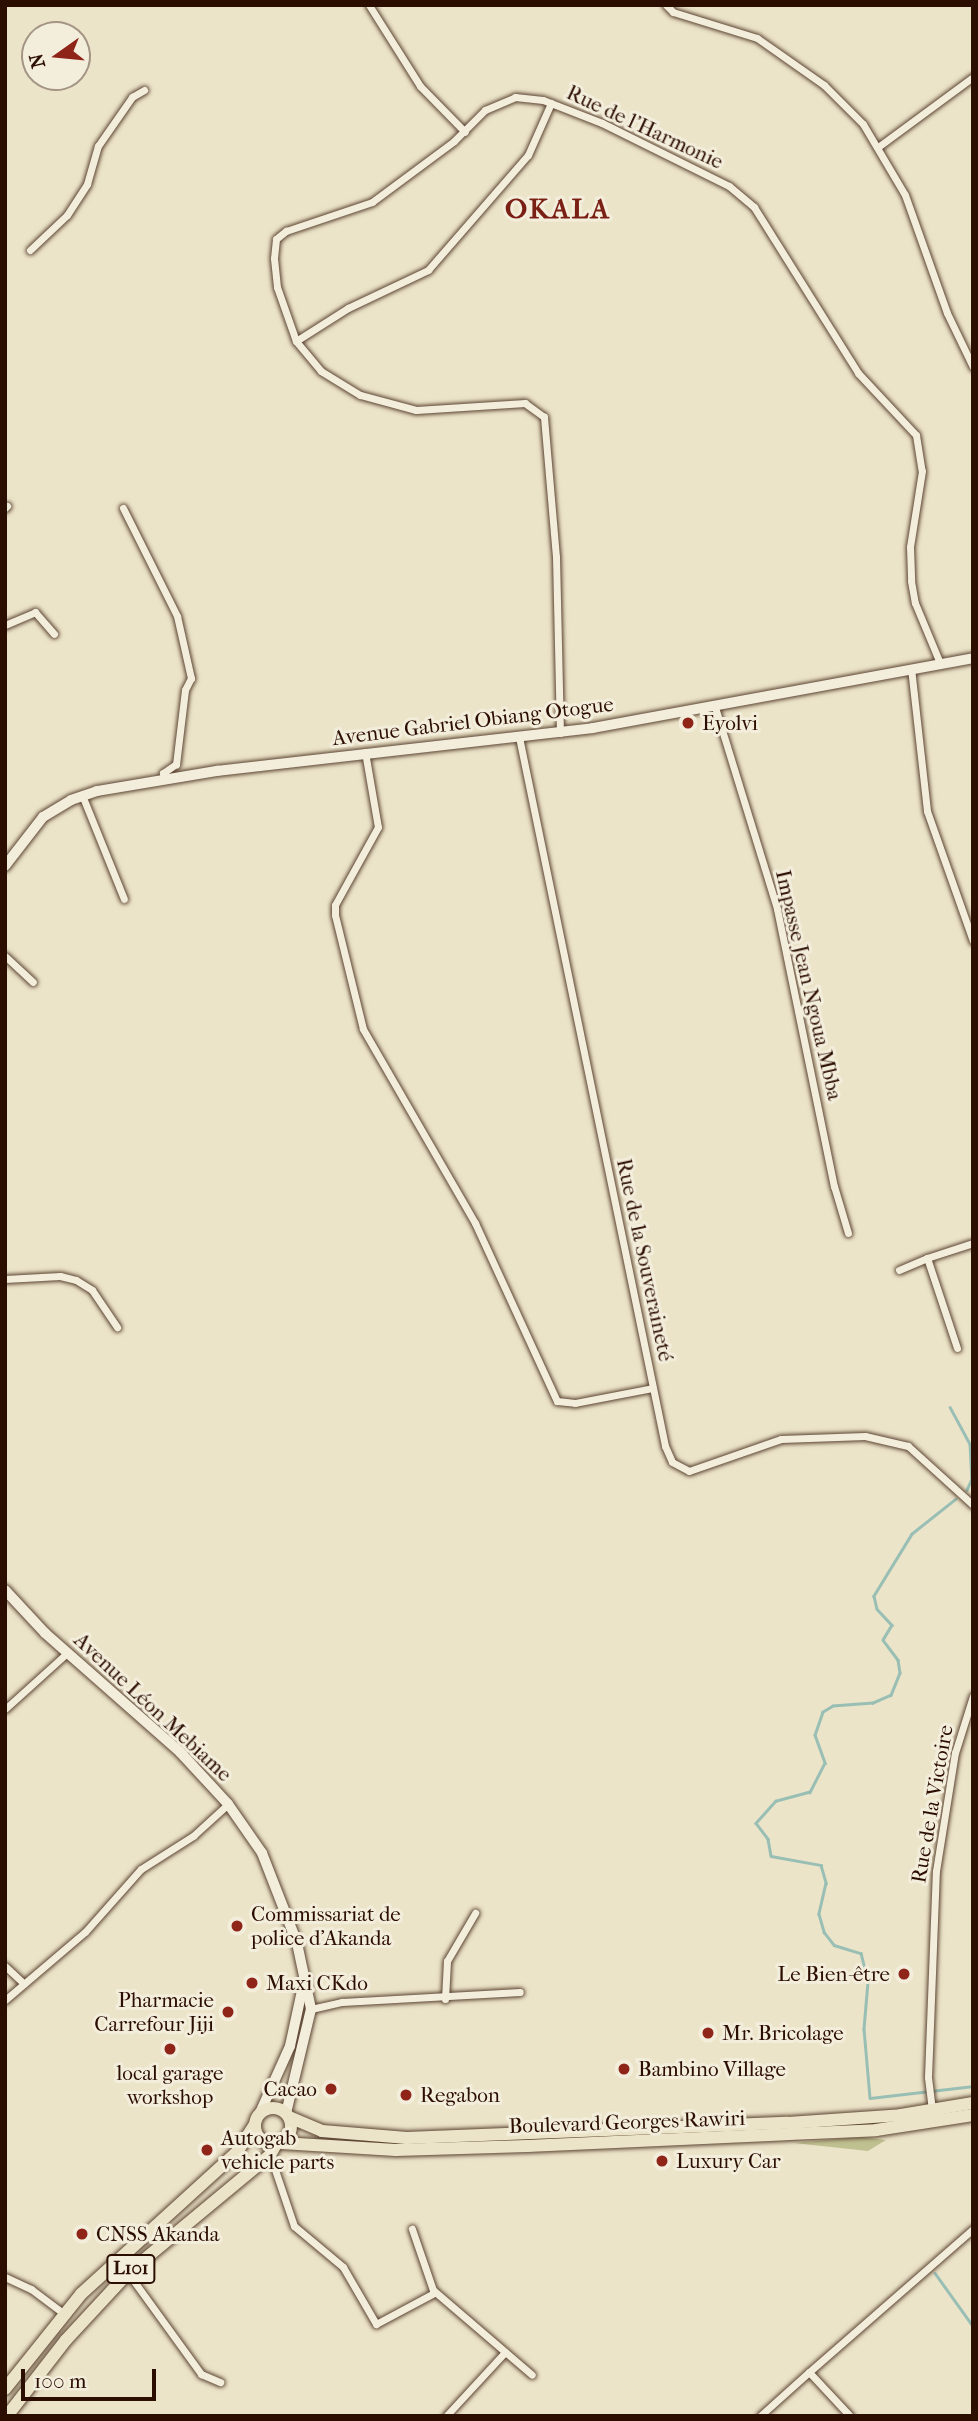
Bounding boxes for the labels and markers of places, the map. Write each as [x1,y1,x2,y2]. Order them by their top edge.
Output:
place label: Eyolvi [702,710,758,736]
marker: Eyolvi [680,715,696,731]
place label: Commissariat de police d'Akanda [251,1901,401,1951]
marker: Commissariat de police d'Akanda [229,1918,245,1934]
place label: Le Bien-être [778,1961,890,1987]
marker: Le Bien-être [896,1966,912,1982]
place label: Maxi CKdo [266,1970,368,1996]
marker: Maxi CKdo [244,1975,260,1991]
place label: Pharmacie Carrefour Jiji [94,1987,214,2037]
marker: Pharmacie Carrefour Jiji [220,2004,236,2020]
place label: Mr. Bricolage [722,2020,844,2046]
marker: Mr. Bricolage [700,2025,716,2041]
marker: local garage workshop [162,2041,178,2057]
place label: Bambino Village [638,2056,786,2082]
place label: local garage workshop [117,2060,223,2110]
marker: Bambino Village [616,2061,632,2077]
place label: Cacao [264,2076,317,2102]
marker: Cacao [323,2081,339,2097]
place label: Regabon [420,2082,500,2108]
marker: Regabon [398,2087,414,2103]
place label: Autogab vehicle parts [221,2125,334,2175]
marker: Autogab vehicle parts [199,2142,215,2158]
place label: Luxury Car [676,2148,781,2174]
marker: Luxury Car [654,2153,670,2169]
place label: CNSS Akanda [96,2221,219,2247]
marker: CNSS Akanda [74,2226,90,2242]

